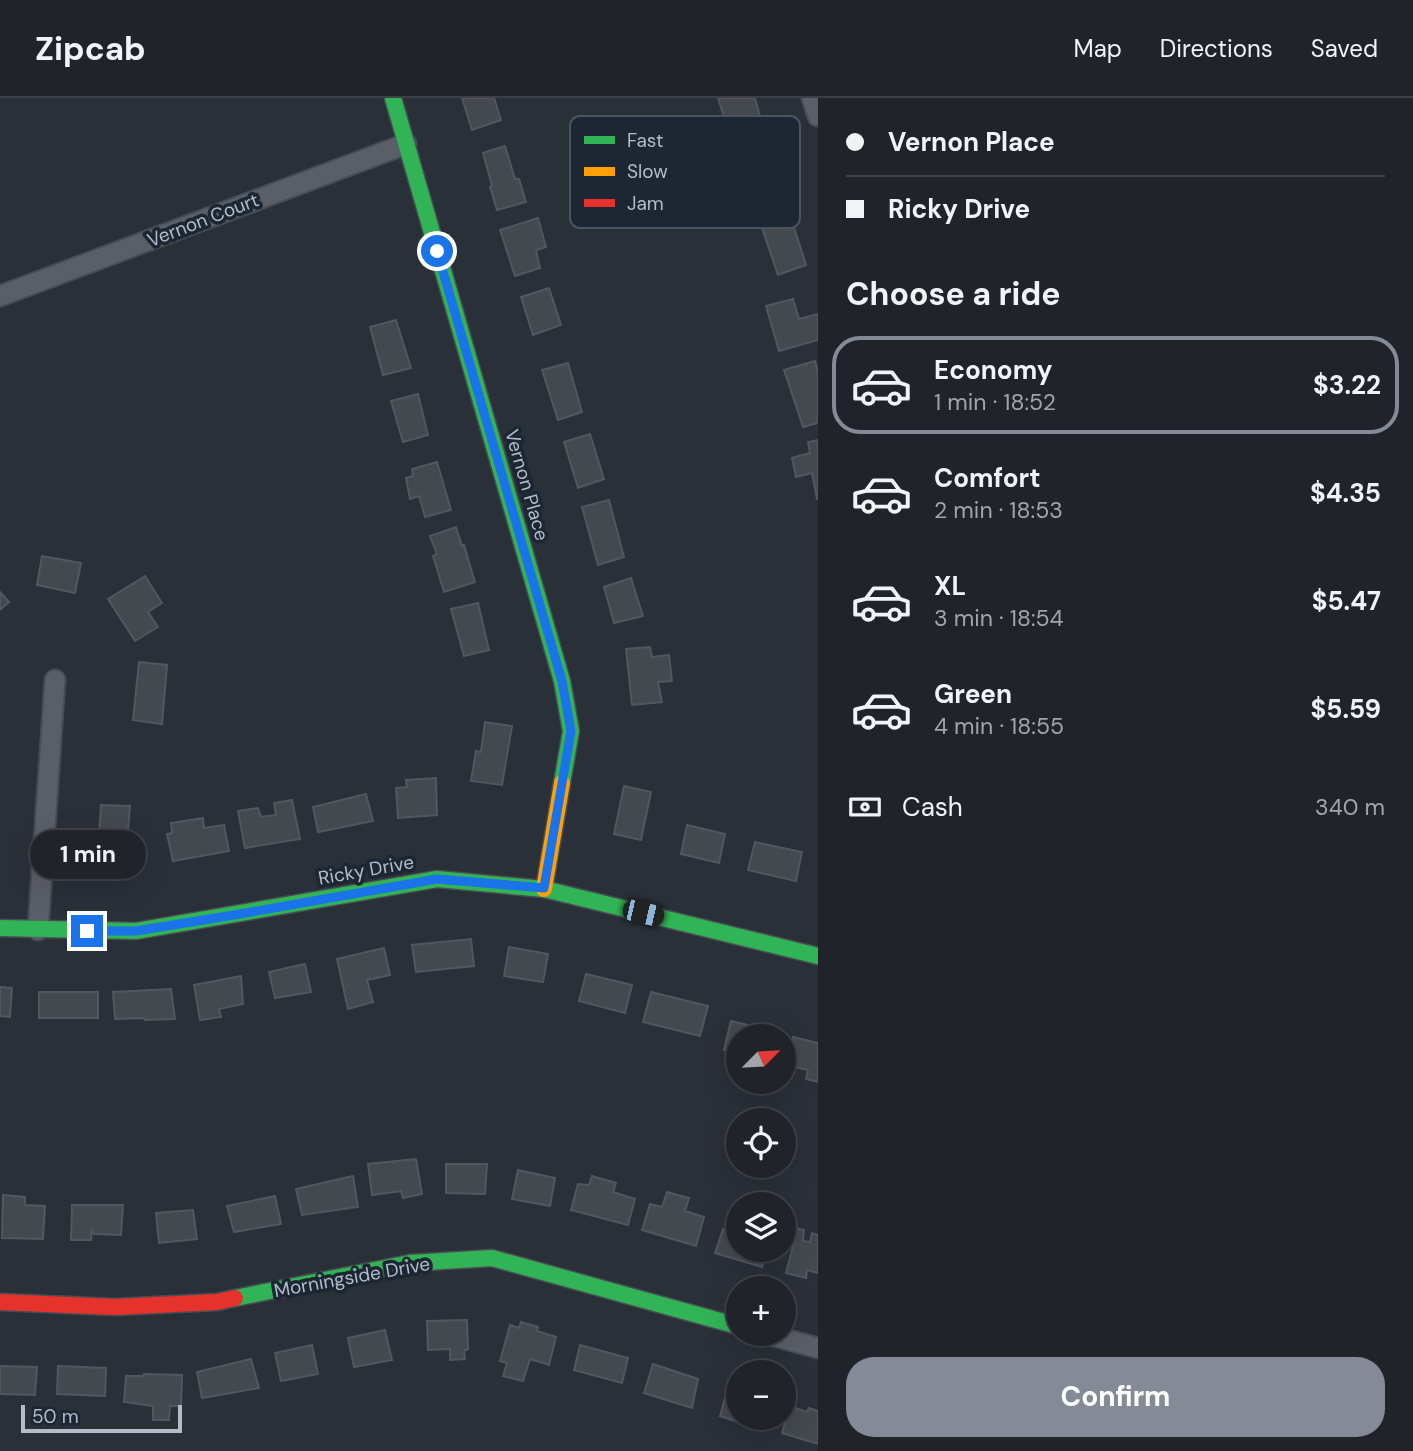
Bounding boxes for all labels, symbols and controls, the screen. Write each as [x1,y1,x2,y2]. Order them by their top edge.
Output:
text: Zipcab [35,27,146,70]
text: Map [1074,33,1122,64]
text: Directions [1160,33,1273,64]
text: Saved [1311,33,1378,64]
legend [570,116,800,228]
text: Vernon Place [888,125,1055,159]
text: Fast [627,128,663,153]
text: Slow [627,159,668,184]
street label: Vernon Court [144,187,262,253]
text: Jam [627,191,664,216]
text: Ricky Drive [888,192,1030,226]
route start [421,235,453,267]
text: Choose a ride [846,273,1061,315]
text: Economy [934,353,1052,387]
icon: car [850,354,913,417]
text: $3.22 [1313,368,1381,402]
text: 1 min · 18:52 [934,387,1056,417]
street label: Vernon Place [499,426,555,544]
text: Comfort [934,461,1040,495]
icon: car [850,462,913,525]
text: $4.35 [1310,476,1381,510]
text: 2 min · 18:53 [934,495,1063,525]
text: XL [934,569,966,603]
icon: car [850,570,913,633]
text: $5.47 [1312,584,1381,618]
text: 3 min · 18:54 [934,603,1064,633]
text: Green [934,677,1012,711]
icon: car [850,678,913,741]
text: $5.59 [1311,692,1381,726]
text: 4 min · 18:55 [934,711,1064,741]
icon: cash [846,788,884,826]
text: Cash [902,790,963,824]
text: 340 m [1315,792,1385,822]
callout: 1 min [29,830,145,878]
text: 1 min [60,839,116,869]
street label: Ricky Drive [316,849,416,891]
car [621,898,666,928]
route end [71,915,103,947]
north arrow [726,1024,796,1094]
map controls [726,1024,796,1430]
button: locate [726,1108,796,1178]
button: layers [726,1192,796,1262]
street label: Morningside Drive [272,1251,432,1303]
button: + [726,1276,796,1346]
button: Confirm [846,1357,1385,1437]
button: − [726,1360,796,1430]
scale bar [21,1402,182,1434]
text: 50 m [32,1404,79,1429]

